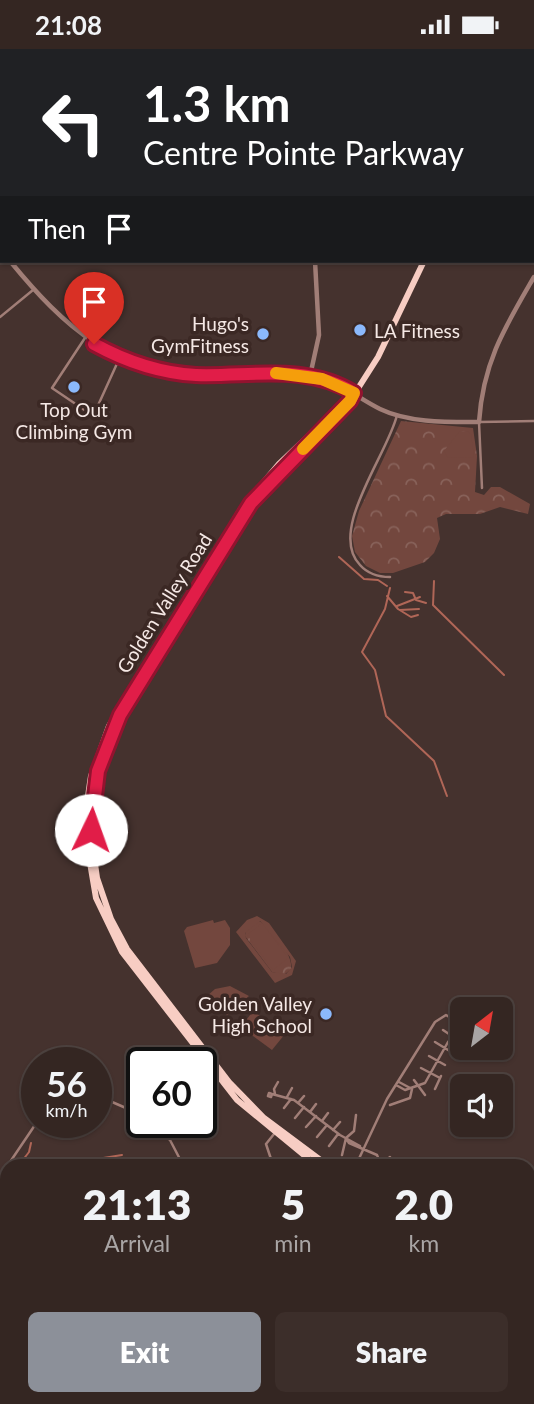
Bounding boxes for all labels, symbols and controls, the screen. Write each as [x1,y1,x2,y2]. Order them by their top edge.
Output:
text: 21:08 [35,9,102,41]
text: 1.3 km [143,74,291,132]
icon: left [28,77,119,168]
text: Centre Pointe Parkway [143,133,464,172]
icon: arrive [100,210,138,248]
text: Then [28,213,86,245]
pin [64,272,124,344]
icon: arrive [75,283,113,321]
place label: Hugo's GymFitness [151,312,249,357]
place label: LA Fitness [374,319,460,342]
marker: LA Fitness [352,322,368,338]
marker: Hugo's GymFitness [255,326,271,342]
marker: Top Out Climbing Gym [66,379,82,395]
place label: Top Out Climbing Gym [16,398,132,443]
street label: Golden Valley Road [112,529,216,677]
position arrow [54,793,128,867]
place label: Golden Valley High School [198,992,312,1037]
north arrow [450,997,513,1061]
map controls [450,997,513,1137]
marker: Golden Valley High School [318,1006,334,1022]
speed limit sign: 60 [126,1047,217,1138]
text: 56 [46,1062,87,1104]
button: sound [450,1074,513,1137]
text: km/h [45,1099,88,1121]
text: 21:13 [83,1179,191,1229]
text: 5 [281,1179,305,1229]
text: 2.0 [394,1179,453,1229]
text: Arrival [104,1229,170,1257]
text: min [274,1229,312,1257]
text: km [408,1229,439,1257]
button: Exit [28,1312,261,1392]
button: Share [275,1312,508,1392]

